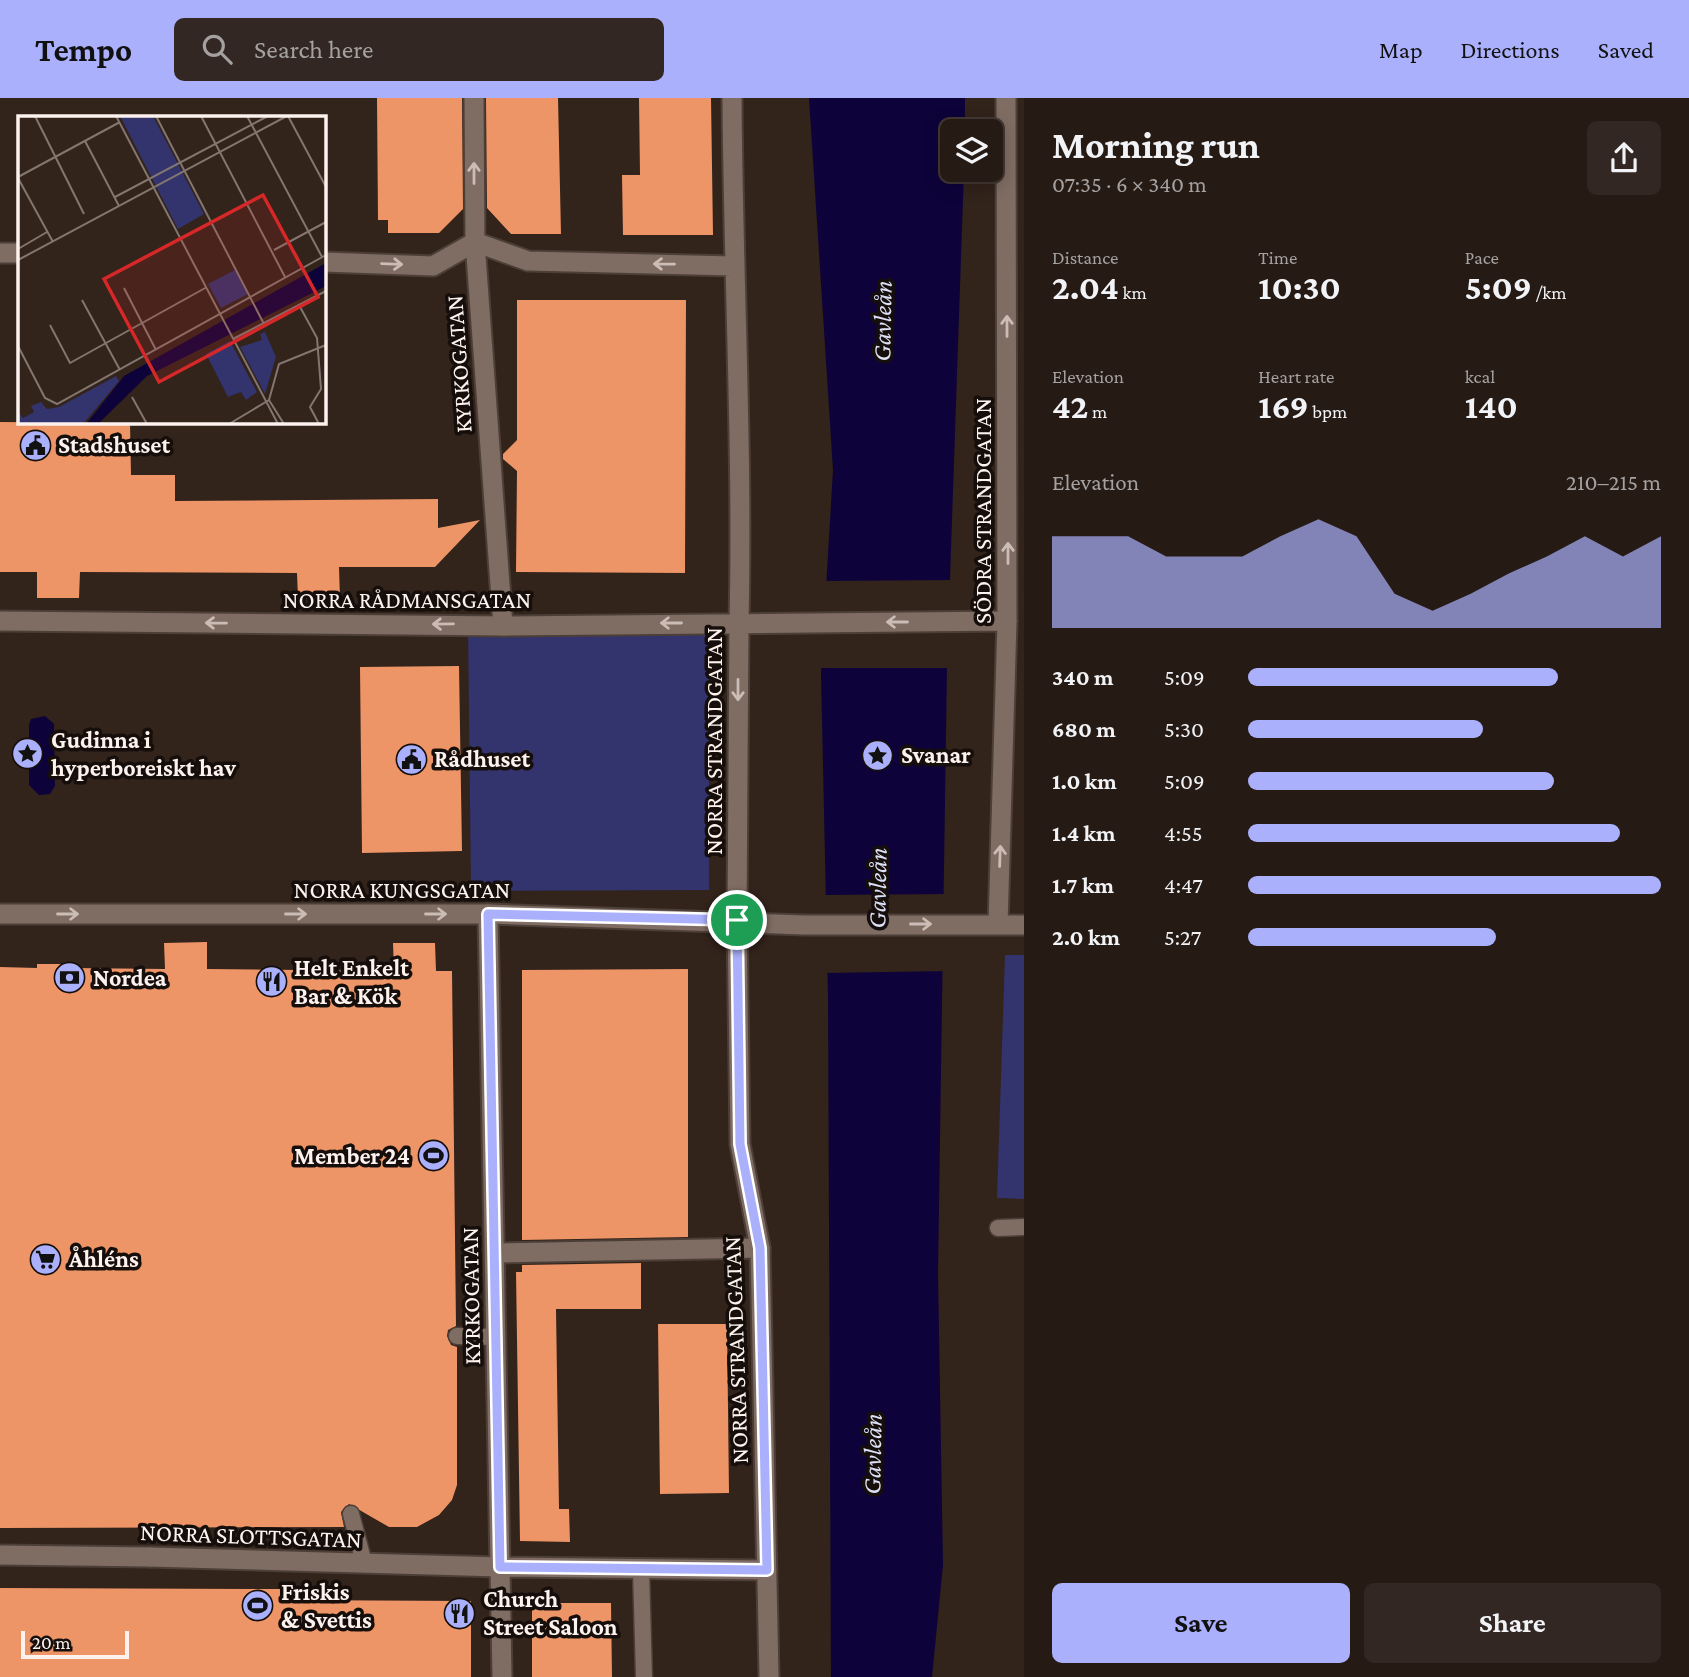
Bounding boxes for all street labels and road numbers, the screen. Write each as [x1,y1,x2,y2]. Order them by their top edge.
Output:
street label: KYRKOGATAN [440,294,477,434]
street label: SÖDRA STRANDGATAN [969,398,996,624]
street label: NORRA RÅDMANSGATAN [283,586,531,613]
street label: NORRA STRANDGATAN [700,627,727,855]
street label: NORRA KUNGSGATAN [294,876,510,903]
street label: KYRKOGATAN [456,1227,485,1365]
street label: NORRA STRANDGATAN [718,1236,753,1464]
street label: NORRA SLOTTSGATAN [140,1518,362,1553]

